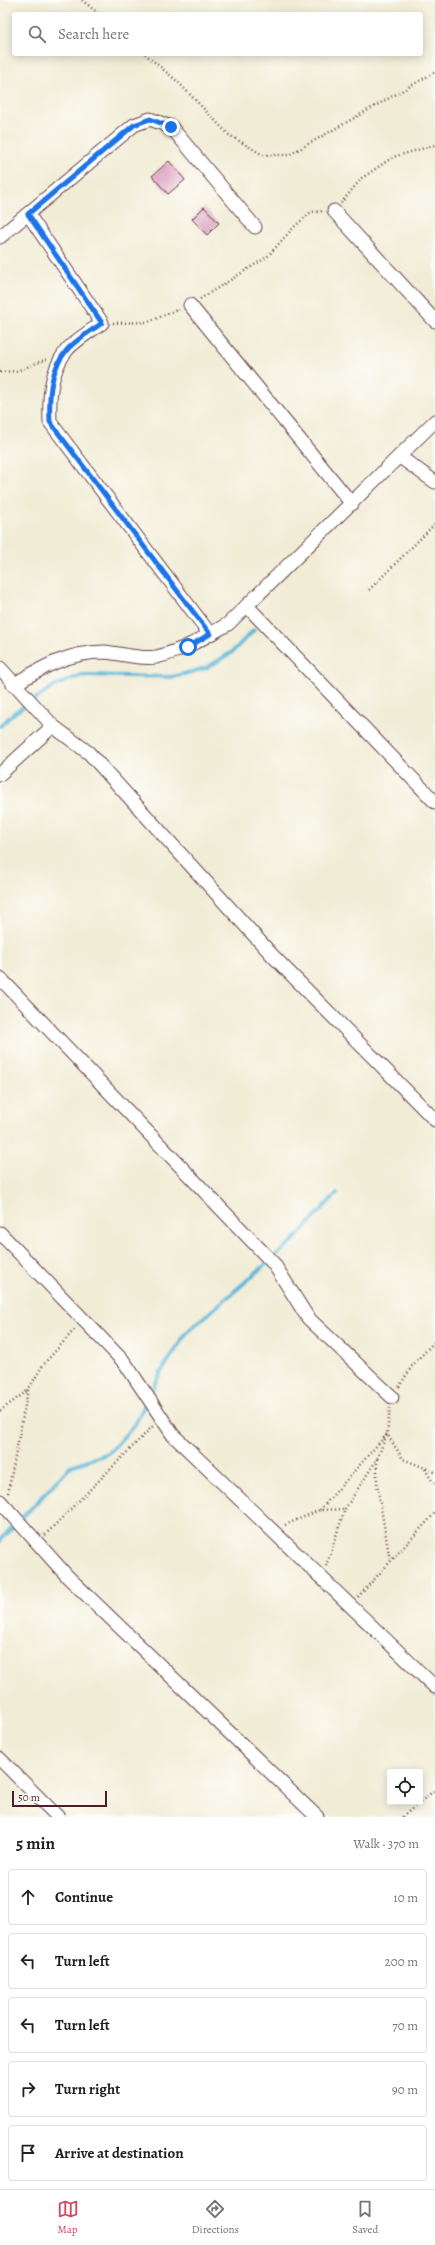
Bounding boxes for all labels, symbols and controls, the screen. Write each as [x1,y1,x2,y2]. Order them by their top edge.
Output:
search box [12,12,423,56]
icon: search [26,23,48,45]
text: Search here [58,24,129,44]
route end [162,118,180,136]
route start [179,638,197,656]
map controls [387,1769,423,1805]
button: locate [387,1769,423,1805]
scale bar [12,1789,107,1808]
text: 50 m [18,1790,40,1805]
text: 5 min [16,1832,55,1855]
text: Walk · 370 m [353,1835,419,1852]
icon: ahead [17,1886,39,1908]
text: Continue [55,1887,113,1907]
text: 10 m [393,1889,418,1906]
icon: left [17,1950,39,1972]
text: Turn left [55,1951,110,1971]
text: 200 m [385,1953,418,1970]
icon: left [17,2014,39,2036]
text: Turn left [55,2015,110,2035]
text: 70 m [392,2017,418,2034]
icon: right [17,2078,39,2100]
text: Turn right [55,2079,120,2099]
text: 90 m [392,2081,418,2098]
icon: arrive [17,2142,39,2164]
text: Arrive at destination [55,2143,184,2163]
tab: Map [57,2198,79,2237]
tab: Directions [192,2198,239,2237]
tab: Saved [352,2198,378,2237]

